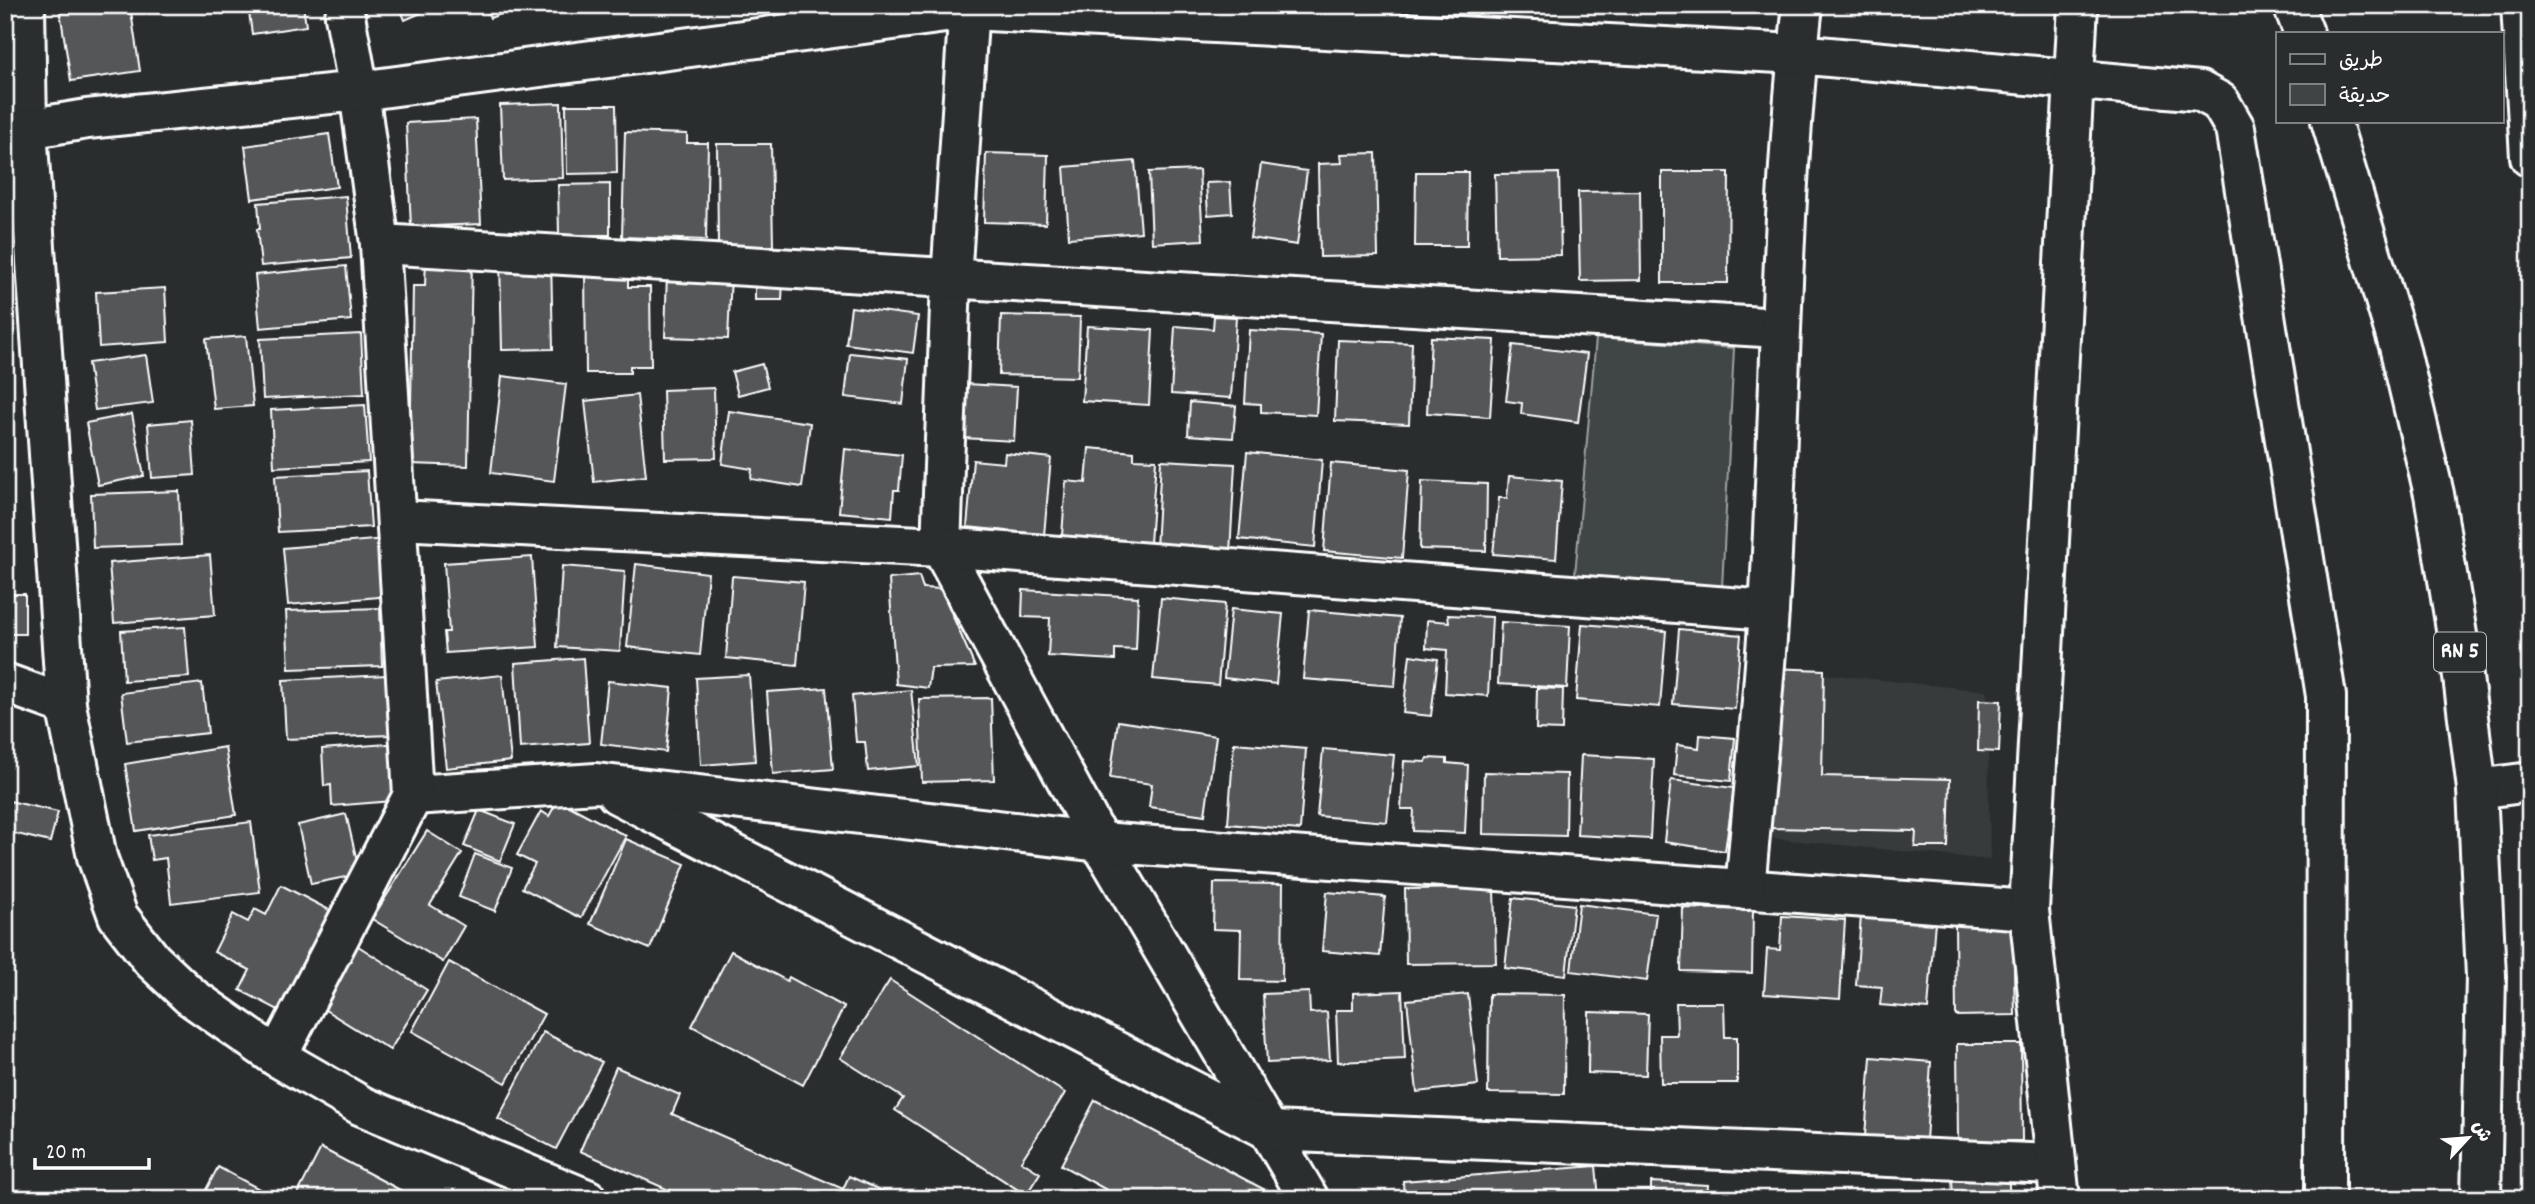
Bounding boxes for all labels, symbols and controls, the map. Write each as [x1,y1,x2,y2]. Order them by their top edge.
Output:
legend [2276,32,2504,122]
text: طريق [2339,47,2383,77]
text: حديقة [2339,83,2390,113]
road number: RN 5 [2434,632,2486,672]
north arrow [2434,1102,2504,1172]
text: ش [2463,1117,2497,1147]
scale bar [35,1127,149,1171]
text: 20 m [46,1139,86,1169]

